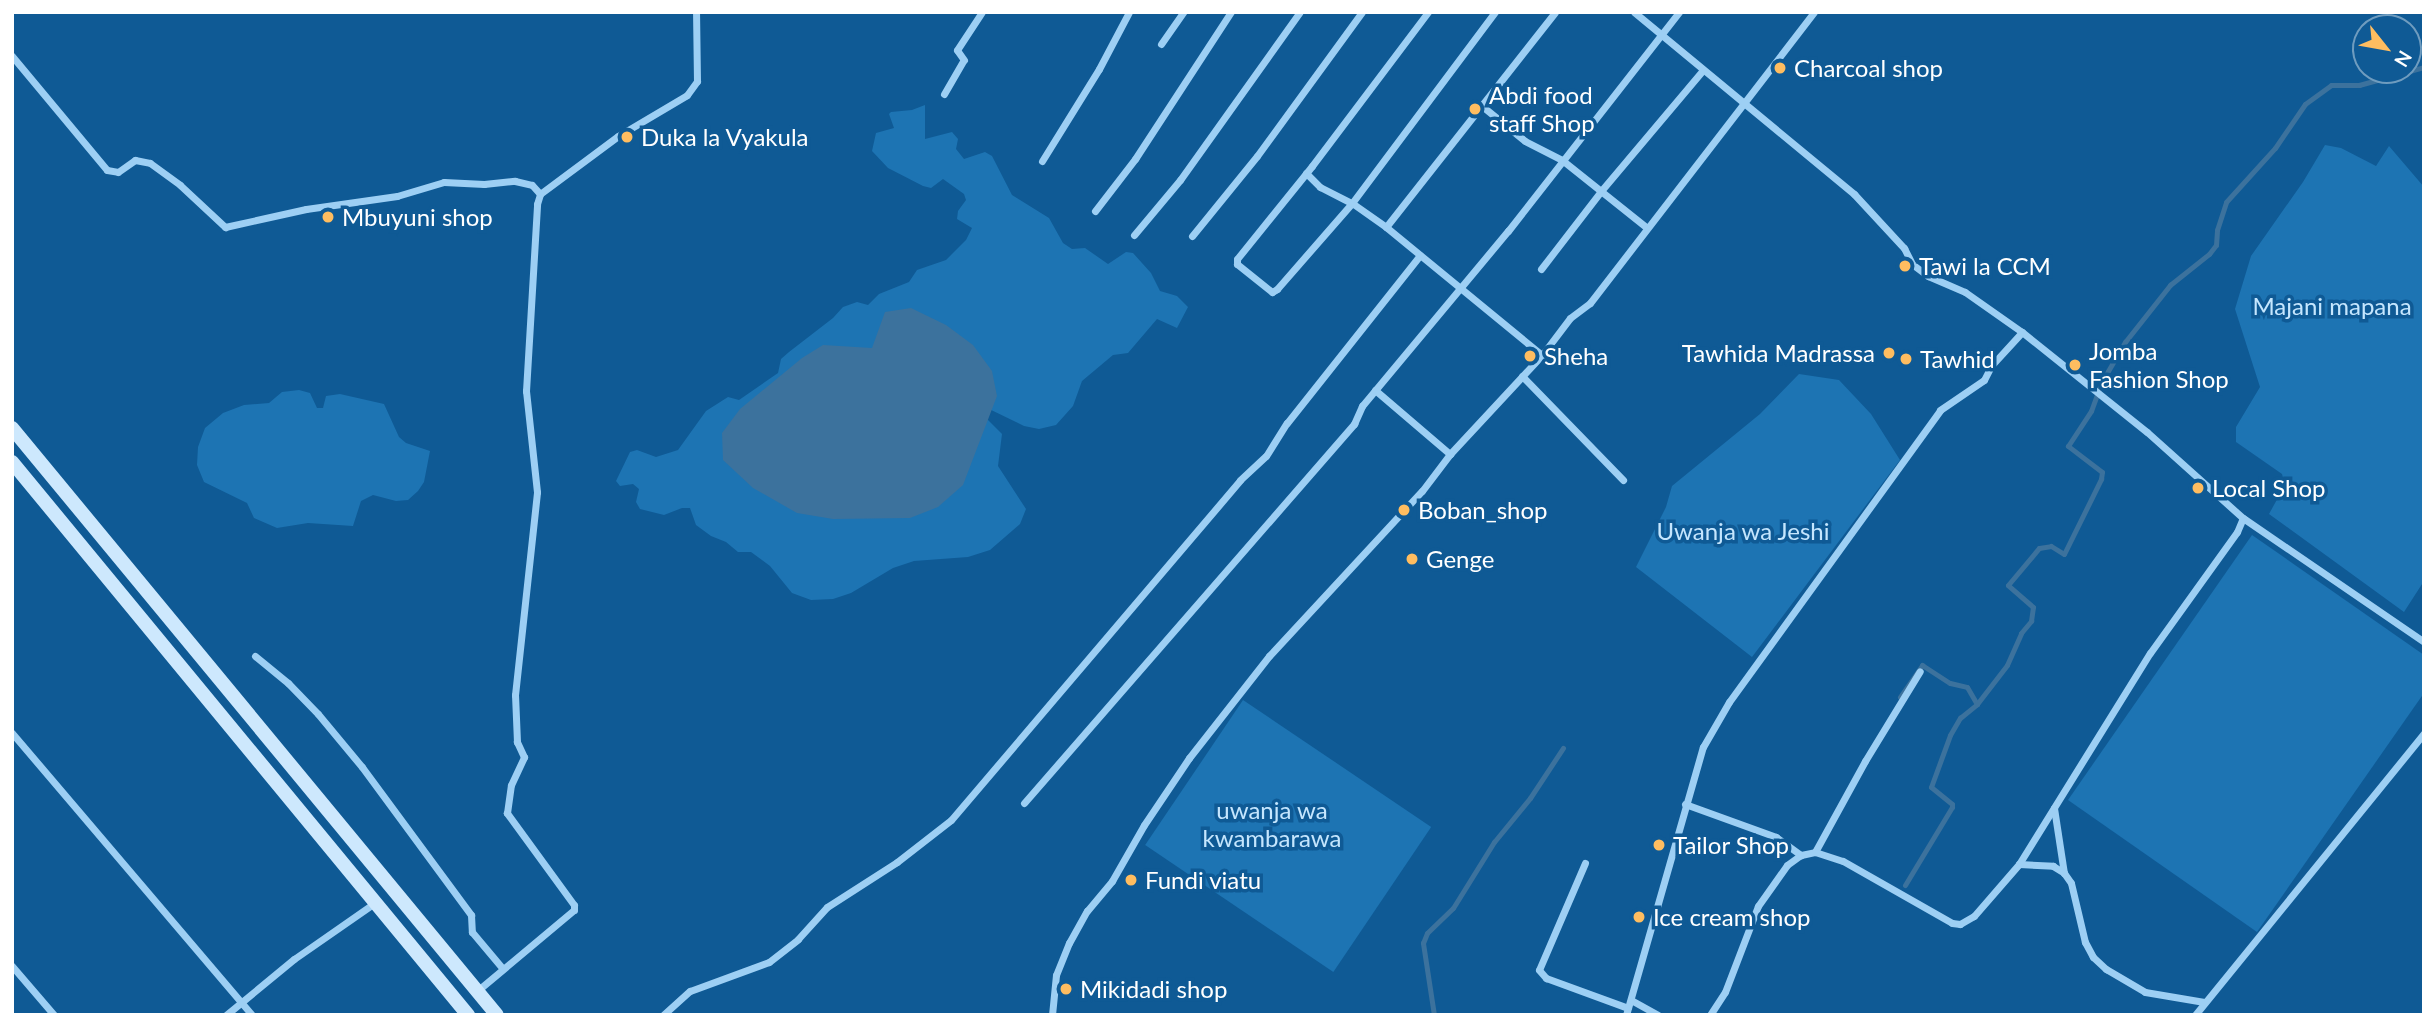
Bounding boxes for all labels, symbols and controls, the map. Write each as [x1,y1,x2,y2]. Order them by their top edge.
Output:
north arrow [2352,14,2422,84]
text: N [2390,47,2417,71]
place label: Charcoal shop [1794,54,1943,82]
marker: Charcoal shop [1772,60,1788,76]
place label: Abdi food staff Shop [1489,81,1595,137]
marker: Abdi food staff Shop [1467,101,1483,117]
place label: Duka la Vyakula [641,123,809,151]
marker: Duka la Vyakula [619,129,635,145]
place label: Mbuyuni shop [342,203,493,231]
marker: Mbuyuni shop [320,209,336,225]
place label: Tawi la CCM [1919,252,2051,280]
marker: Tawi la CCM [1897,258,1913,274]
park label: Majani mapana [2252,292,2412,320]
place label: Jomba Fashion Shop [2089,337,2229,393]
place label: Tawhida Madrassa [1682,339,1875,367]
place label: Sheha [1544,342,1608,370]
marker: Tawhida Madrassa [1881,345,1897,361]
place label: Tawhid [1920,345,1995,373]
marker: Sheha [1522,348,1538,364]
marker: Tawhid [1898,351,1914,367]
marker: Jomba Fashion Shop [2067,357,2083,373]
place label: Local Shop [2212,474,2326,502]
marker: Local Shop [2190,480,2206,496]
place label: Boban_shop [1418,496,1548,524]
marker: Boban_shop [1396,502,1412,518]
park label: Uwanja wa Jeshi [1656,517,1830,545]
place label: Genge [1426,545,1494,573]
marker: Genge [1404,551,1420,567]
park label: uwanja wa kwambarawa [1203,796,1341,852]
place label: Tailor Shop [1673,831,1790,859]
marker: Tailor Shop [1651,837,1667,853]
place label: Fundi viatu [1145,866,1262,894]
marker: Fundi viatu [1123,872,1139,888]
place label: Ice cream shop [1653,903,1810,931]
marker: Ice cream shop [1631,909,1647,925]
place label: Mikidadi shop [1080,975,1227,1003]
marker: Mikidadi shop [1058,981,1074,997]

